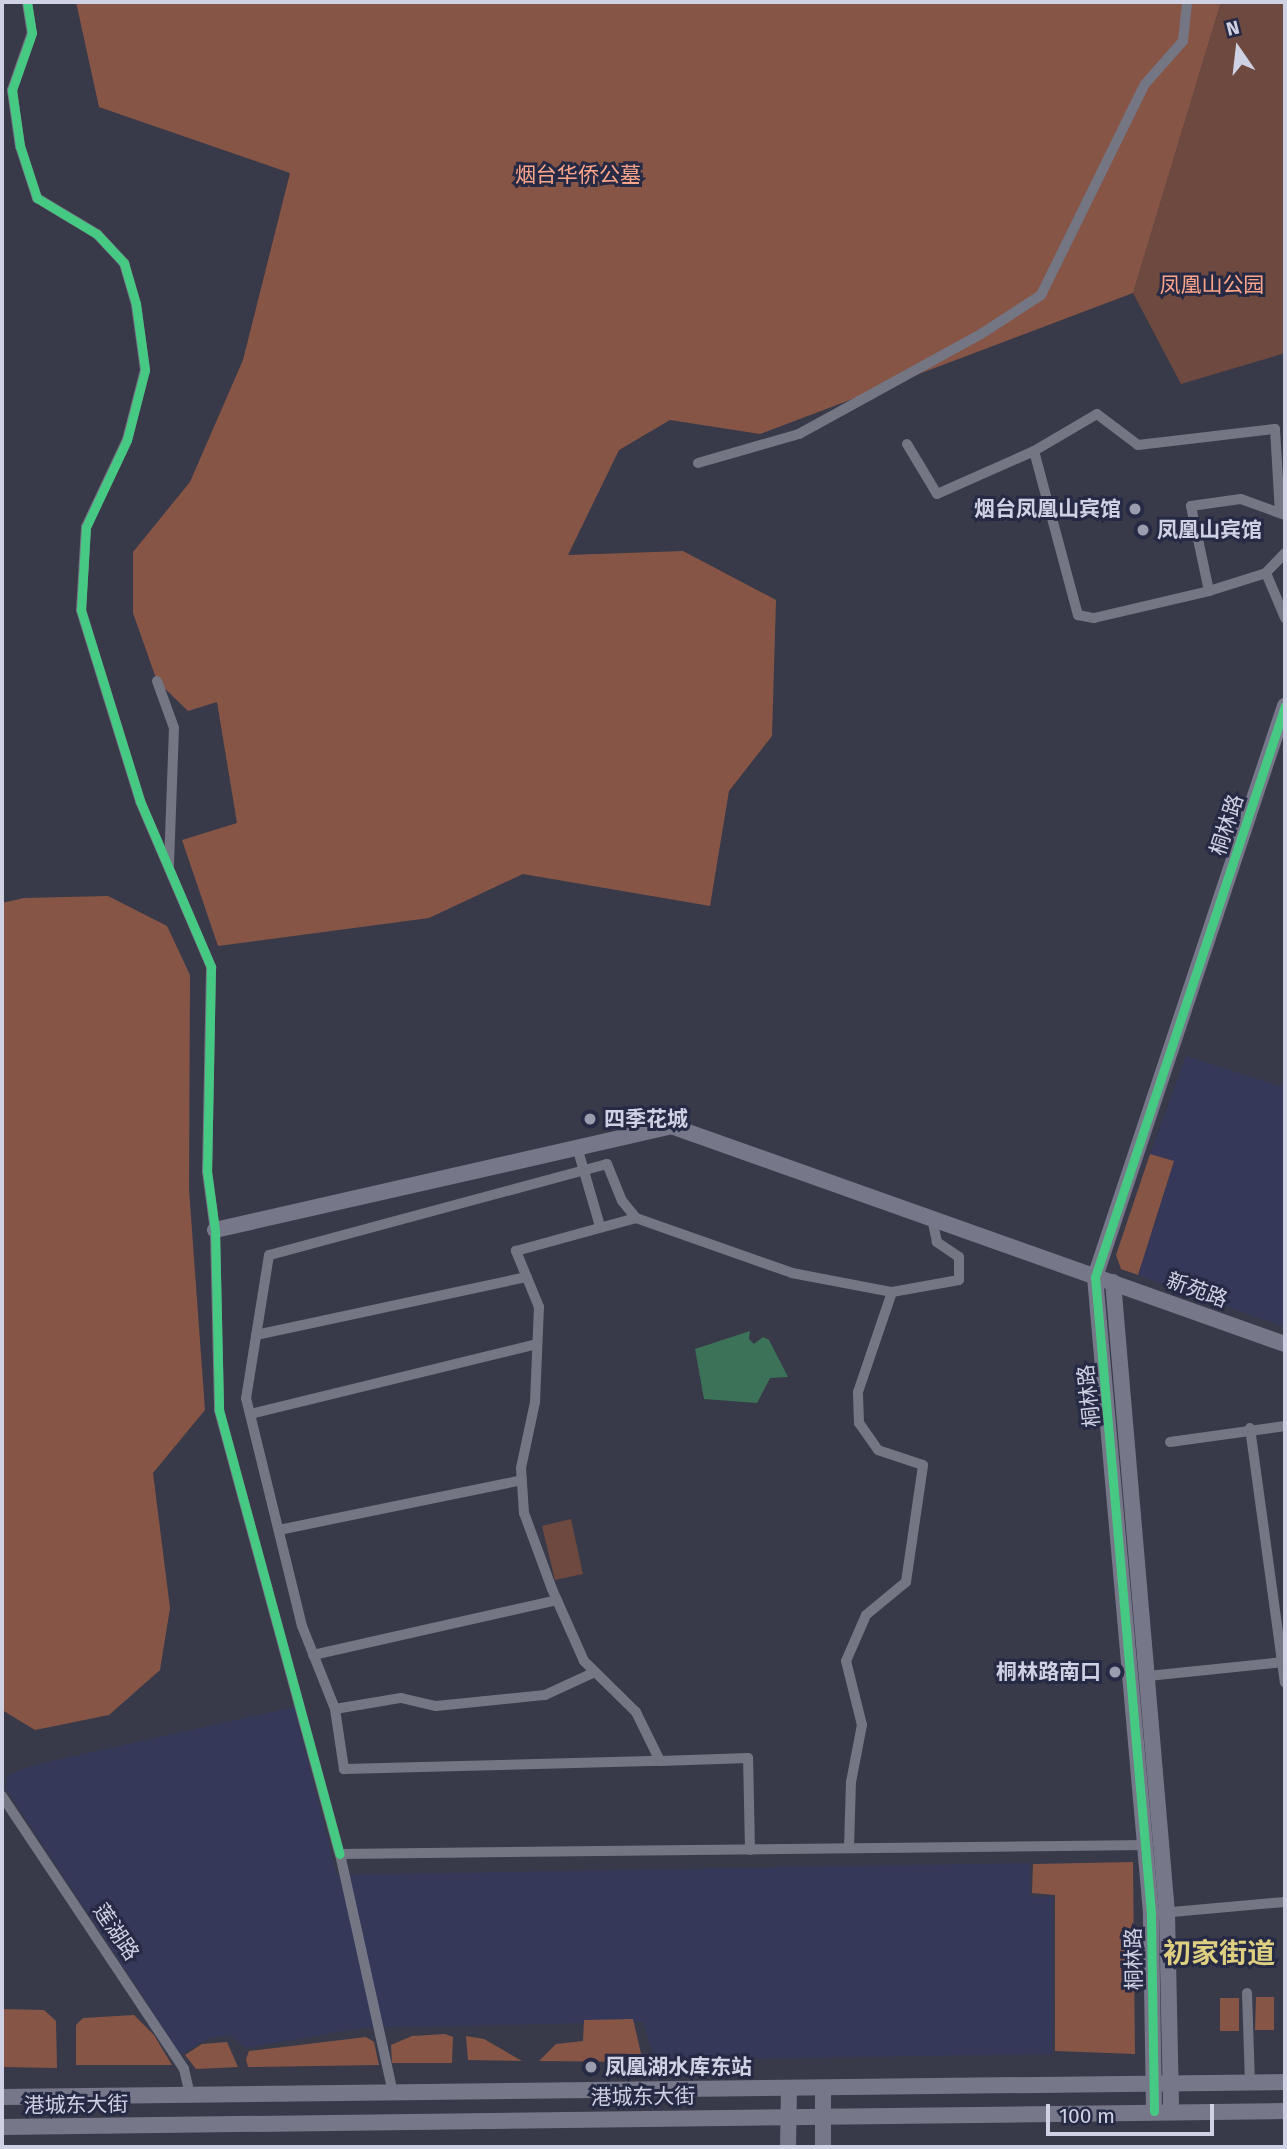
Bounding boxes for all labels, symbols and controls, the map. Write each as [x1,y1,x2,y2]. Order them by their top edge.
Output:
north arrow [1203,14,1273,84]
text: N [1224,15,1242,41]
park label: 烟台华侨公墓 [515,162,641,188]
park label: 凤凰山公园 [1160,272,1264,298]
place label: 烟台凤凰山宾馆 [974,496,1121,522]
marker: 烟台凤凰山宾馆 [1127,501,1143,517]
place label: 凤凰山宾馆 [1157,517,1262,543]
marker: 凤凰山宾馆 [1135,522,1151,538]
street label: 桐林路 [1205,791,1249,859]
place label: 四季花城 [604,1106,688,1132]
marker: 四季花城 [582,1111,598,1127]
street label: 新苑路 [1163,1267,1231,1313]
street label: 桐林路 [1073,1363,1105,1429]
place label: 桐林路南口 [996,1659,1101,1685]
marker: 桐林路南口 [1107,1664,1123,1680]
street label: 莲湖路 [88,1899,144,1965]
street label: 桐林路 [1121,1927,1147,1991]
district label: 初家街道 [1163,1937,1275,1971]
place label: 凤凰湖水库东站 [605,2054,752,2080]
marker: 凤凰湖水库东站 [583,2059,599,2075]
street label: 港城东大街 [590,2083,696,2111]
scale bar [1049,2090,1217,2134]
street label: 港城东大街 [23,2091,129,2119]
text: 100 m [1059,2103,1115,2129]

